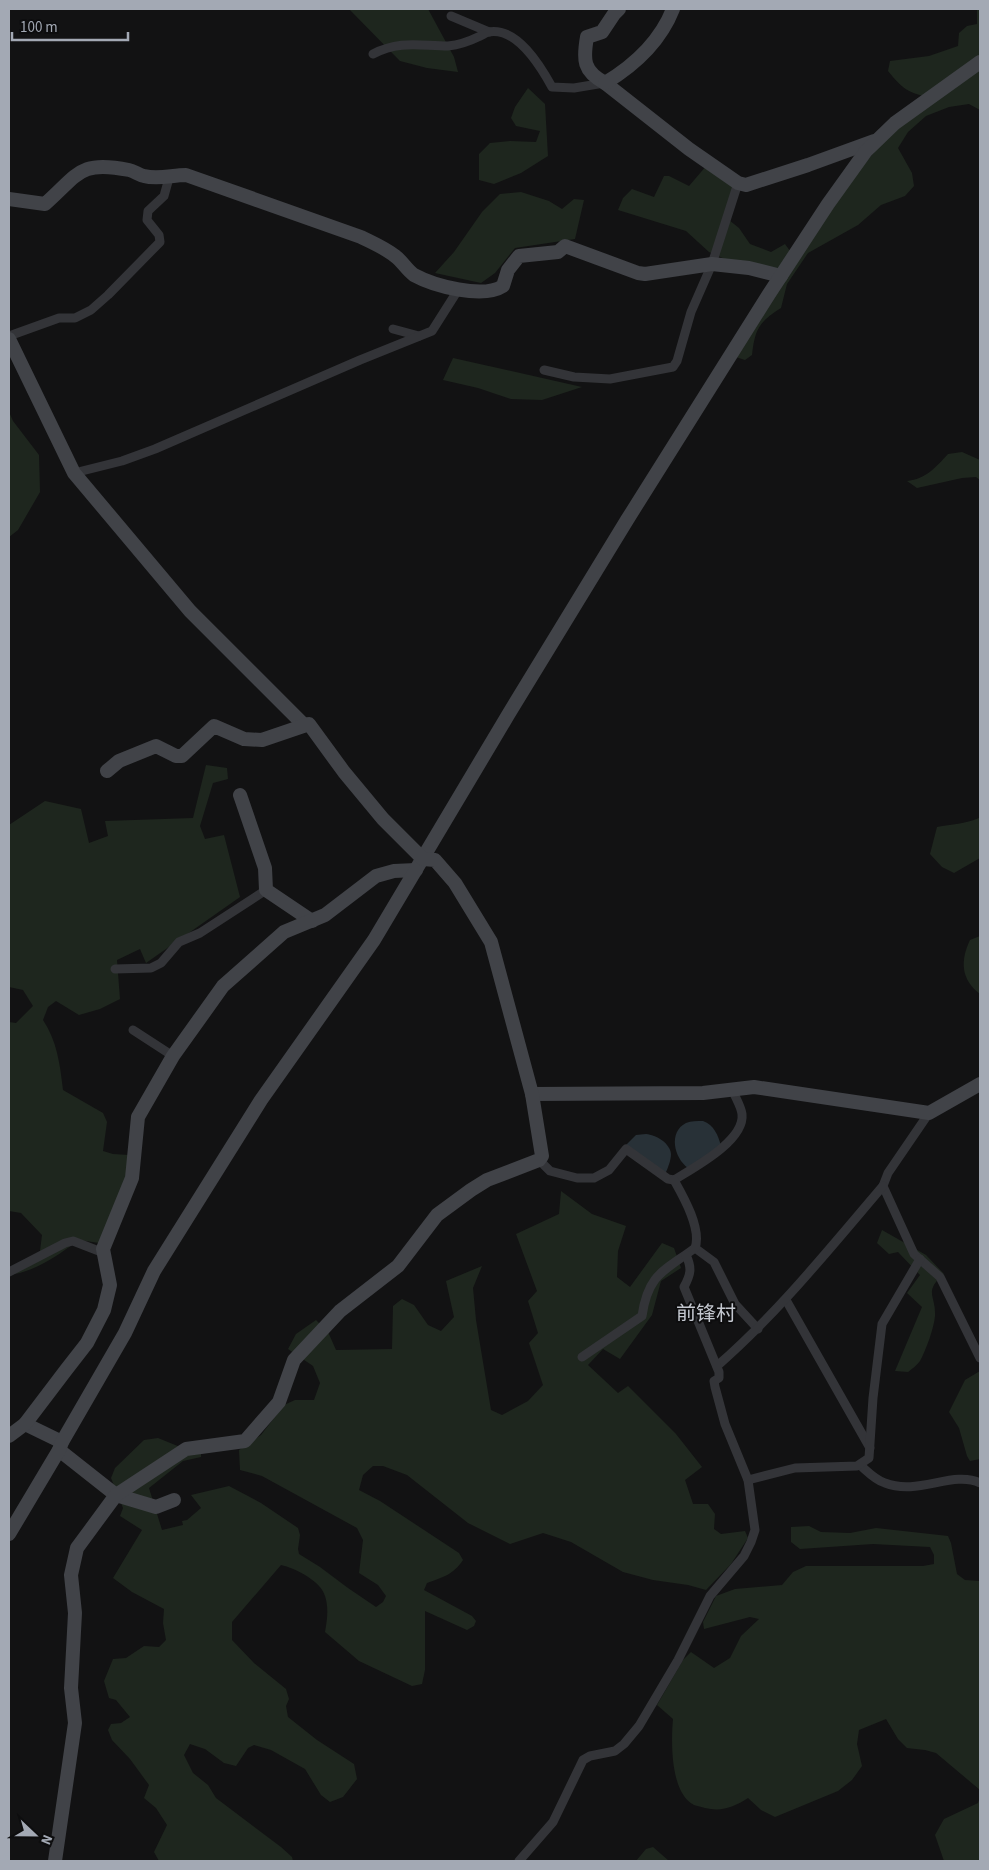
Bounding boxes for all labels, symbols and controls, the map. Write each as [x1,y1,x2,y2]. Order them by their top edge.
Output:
scale bar [12,10,129,42]
text: 100 m [20,17,58,38]
district label: 前锋村 [676,1300,736,1328]
north arrow [10,1810,60,1860]
text: N [35,1831,57,1848]

